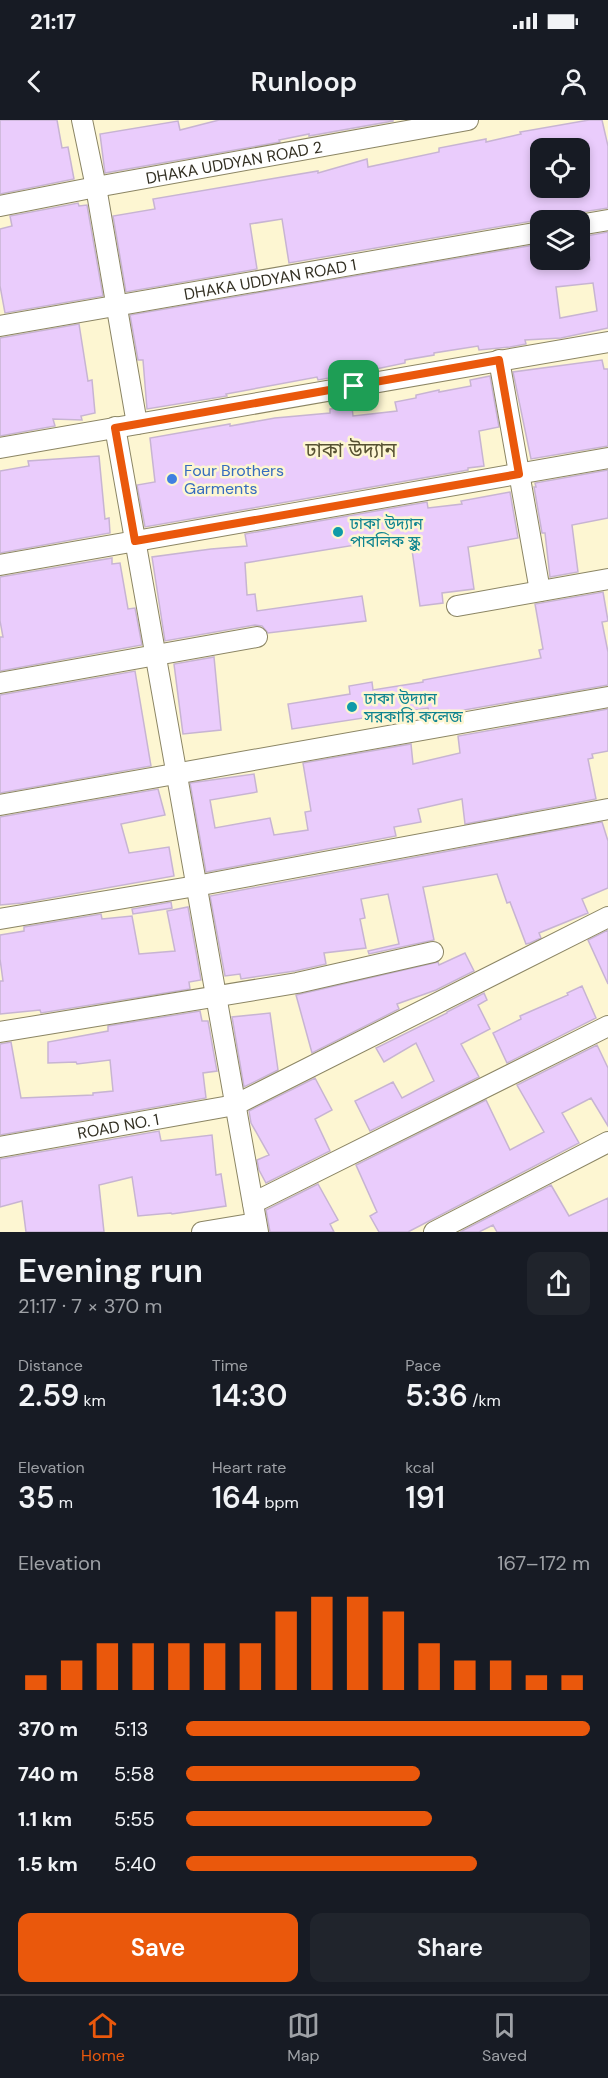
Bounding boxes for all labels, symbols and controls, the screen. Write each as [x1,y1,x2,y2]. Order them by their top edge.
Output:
text: 21:17 [30,7,76,36]
text: Runloop [251,64,357,99]
icon: back [18,65,51,98]
icon: person [557,65,590,98]
street label: DHAKA UDDYAN ROAD 2 [144,136,324,189]
map controls [530,138,590,270]
button: locate [530,138,590,198]
button: layers [530,210,590,270]
street label: DHAKA UDDYAN ROAD 1 [182,254,358,305]
pin [328,360,379,411]
icon: arrive [337,369,370,402]
district label: ঢাকা উদ্যান [304,437,398,463]
place label: Four Brothers Garments [184,460,284,499]
marker: Four Brothers Garments [165,472,179,486]
place label: ঢাকা উদ্যান পাবলিক স্কুল [349,513,423,552]
marker: ঢাকা উদ্যান পাবলিক স্কুল [331,525,345,539]
place label: ঢাকা উদ্যান সরকারি কলেজ [363,688,463,727]
marker: ঢাকা উদ্যান সরকারি কলেজ [345,700,359,714]
street label: ROAD NO. 1 [76,1109,161,1144]
text: Evening run [18,1249,203,1292]
button: share [527,1252,590,1315]
text: 21:17 · 7 × 370 m [18,1293,162,1319]
text: Distance [18,1355,83,1376]
text: Time [212,1355,248,1376]
text: Pace [405,1355,441,1376]
text: 2.59 [18,1376,79,1415]
text: 14:30 [212,1376,287,1415]
text: 5:36 [405,1376,468,1415]
text: km [79,1390,106,1411]
text: /km [468,1390,501,1411]
text: Elevation [18,1457,85,1478]
text: Heart rate [212,1457,286,1478]
text: kcal [405,1457,434,1478]
text: 35 [18,1478,55,1517]
text: 164 [212,1478,260,1517]
text: 191 [405,1478,445,1517]
text: m [55,1492,73,1513]
text: bpm [260,1492,299,1513]
text: Elevation [18,1550,101,1576]
text: 167–172 m [497,1550,590,1576]
text: 370 m [18,1716,78,1742]
text: 5:13 [114,1716,148,1742]
text: 740 m [18,1761,78,1787]
text: 5:58 [114,1761,155,1787]
text: 1.1 km [18,1806,72,1832]
text: 5:55 [114,1806,155,1832]
text: 1.5 km [18,1851,78,1877]
text: 5:40 [114,1851,156,1877]
button: Save [18,1913,298,1982]
button: Share [310,1913,590,1982]
tab: Home [81,2009,125,2066]
tab: Map [287,2009,320,2066]
tab: Saved [482,2009,527,2066]

